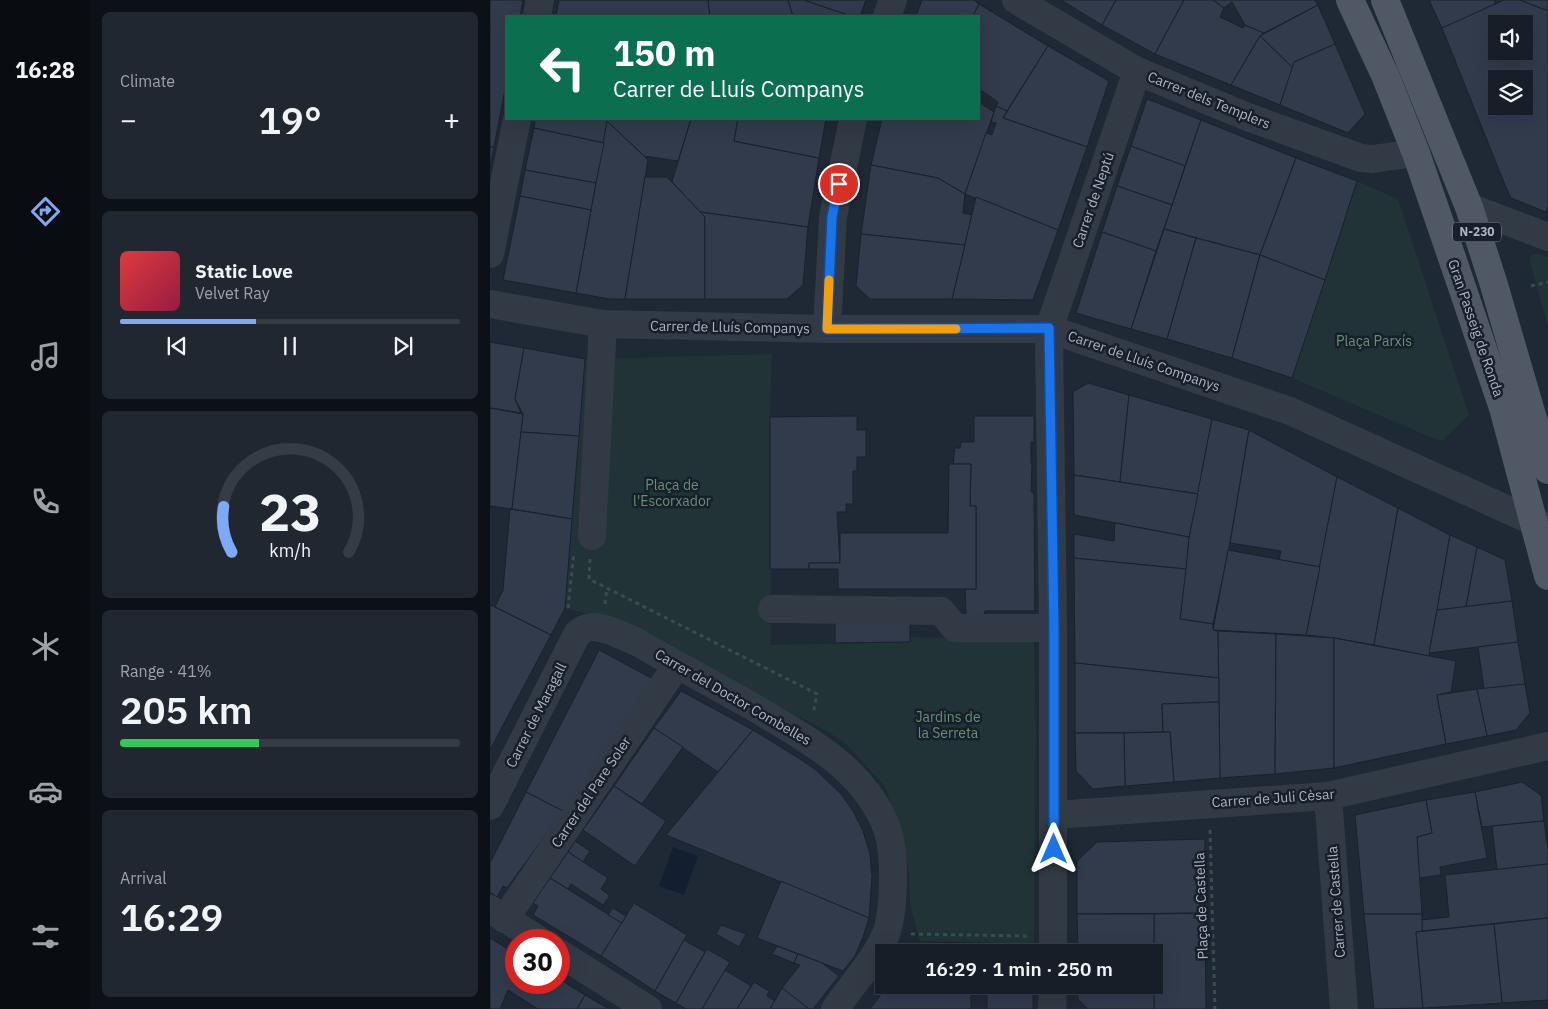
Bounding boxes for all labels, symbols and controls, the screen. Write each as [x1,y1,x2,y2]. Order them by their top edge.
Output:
map controls [1488,15,1533,115]
button: sound [1488,15,1533,60]
text: 150 m [613,30,716,76]
icon: left [530,35,595,100]
text: 16:28 [15,55,75,84]
street label: Carrer dels Templers [1145,67,1273,133]
button: layers [1488,70,1533,115]
text: Climate [120,71,175,91]
text: Carrer de Lluís Companys [613,74,864,103]
text: 19° [258,95,322,144]
text: − [120,101,137,138]
text: + [443,101,460,138]
street label: Carrer de Neptú [1068,150,1118,250]
pin [818,163,860,205]
icon: arrive [825,170,853,198]
icon: directions [28,194,63,229]
road number: N-230 [1453,222,1501,242]
street label: Gran Passeig de Ronda [1444,257,1508,400]
text: Static Love [195,259,293,283]
text: Velvet Ray [195,283,270,303]
street label: Carrer de Lluís Companys [650,317,810,337]
street label: Carrer de Lluís Companys [1065,326,1223,396]
icon: previous [163,332,191,360]
icon: pause [276,332,304,360]
icon: next [389,332,417,360]
park label: Plaça Parxís [1336,332,1412,350]
icon: music [28,339,63,374]
park label: Plaça de l'Escorxador [633,476,711,510]
text: 23 [259,478,321,545]
icon: phone [28,484,63,519]
text: km/h [269,539,311,562]
icon: climate [28,629,63,664]
street label: Carrer del Doctor Combelles [652,645,814,749]
street label: Carrer de Maragall [502,659,570,770]
text: Range · 41% [120,661,212,681]
text: 205 km [120,685,252,734]
park label: Jardins de la Serreta [915,708,981,742]
street label: Carrer del Pare Soler [547,733,635,851]
icon: car [28,774,63,809]
street label: Carrer de Juli Cèsar [1211,785,1335,811]
position arrow [1027,822,1079,874]
street label: Carrer de Castella [1323,845,1349,959]
street label: Plaça de Castella [1190,852,1212,960]
text: Arrival [120,868,167,888]
text: 16:29 [120,892,223,941]
icon: filters [28,919,63,954]
speed limit sign: 30 [505,929,570,994]
text: 16:29 · 1 min · 250 m [925,957,1113,981]

